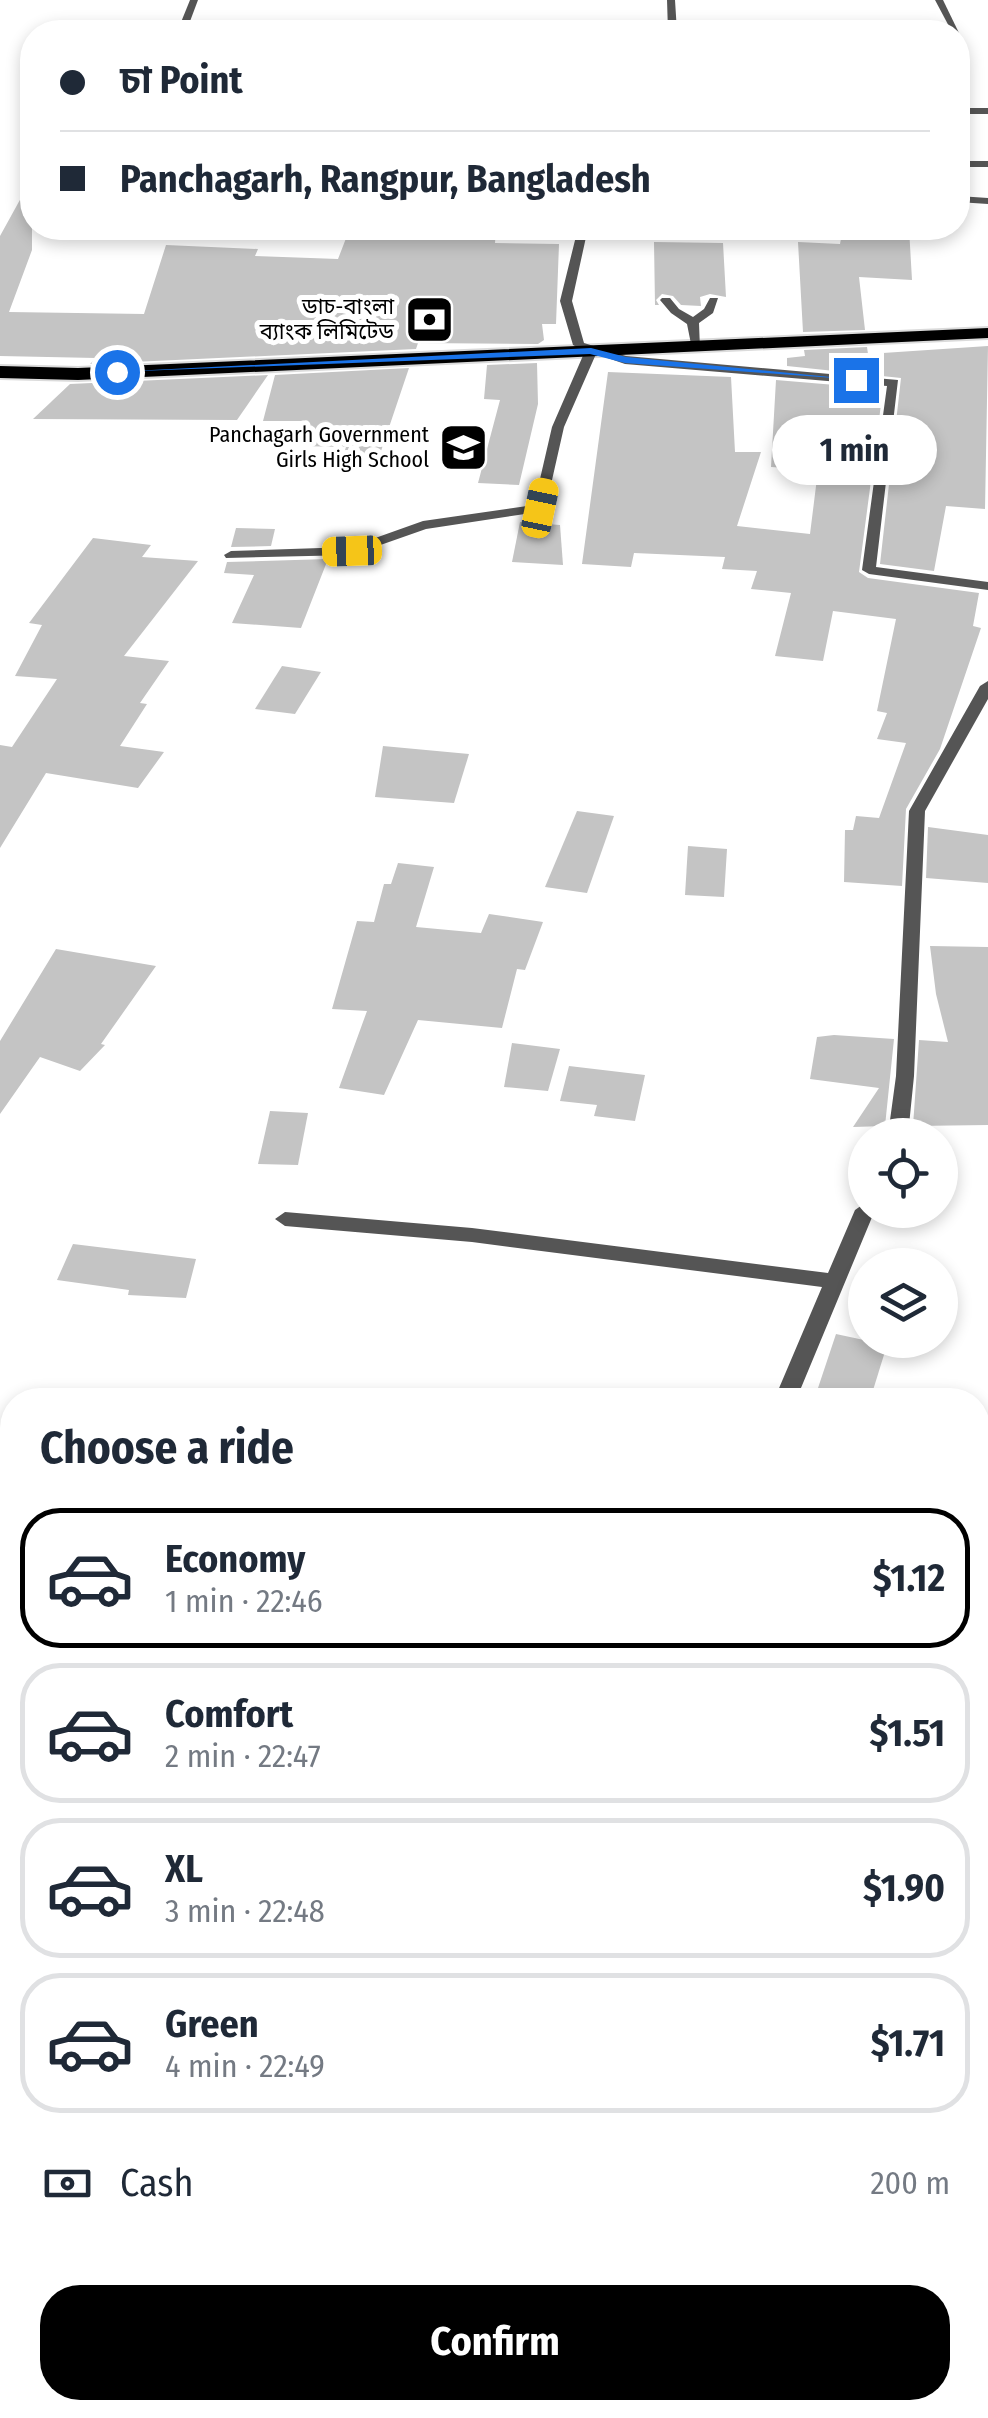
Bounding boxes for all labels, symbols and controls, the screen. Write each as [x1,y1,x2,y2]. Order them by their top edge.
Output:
text: চা Point [120,57,243,103]
text: Panchagarh, Rangpur, Bangladesh [120,156,651,202]
place label: ডাচ-বাংলা ব্যাংক লিমিটেড [259,293,395,345]
bank icon: ডাচ-বাংলা ব্যাংক লিমিটেড [403,293,455,345]
route start [95,350,140,395]
route end [834,358,879,403]
callout: 1 min [774,415,938,485]
place label: Panchagarh Government Girls High School [209,421,430,473]
school or university icon: Panchagarh Government Girls High School [438,421,490,473]
text: 1 min [820,431,889,469]
car [519,476,561,540]
car [321,535,383,567]
map controls [848,1118,958,1358]
button: locate [848,1118,958,1228]
button: layers [848,1248,958,1358]
text: Choose a ride [40,1421,294,1475]
icon: car [45,1533,135,1623]
text: Economy [165,1536,305,1582]
text: $1.12 [873,1555,945,1601]
text: 1 min · 22:46 [165,1582,323,1620]
icon: car [45,1688,135,1778]
text: Comfort [165,1691,293,1737]
text: $1.51 [870,1710,945,1756]
text: 2 min · 22:47 [165,1737,321,1775]
icon: car [45,1843,135,1933]
text: XL [165,1846,203,1892]
text: $1.90 [863,1865,945,1911]
text: 3 min · 22:48 [165,1892,325,1930]
icon: car [45,1998,135,2088]
text: Green [165,2001,259,2047]
text: $1.71 [871,2020,945,2066]
text: 4 min · 22:49 [165,2047,325,2085]
icon: cash [40,2156,95,2211]
text: Cash [120,2160,194,2206]
text: 200 m [870,2164,950,2202]
button: Confirm [40,2285,950,2400]

